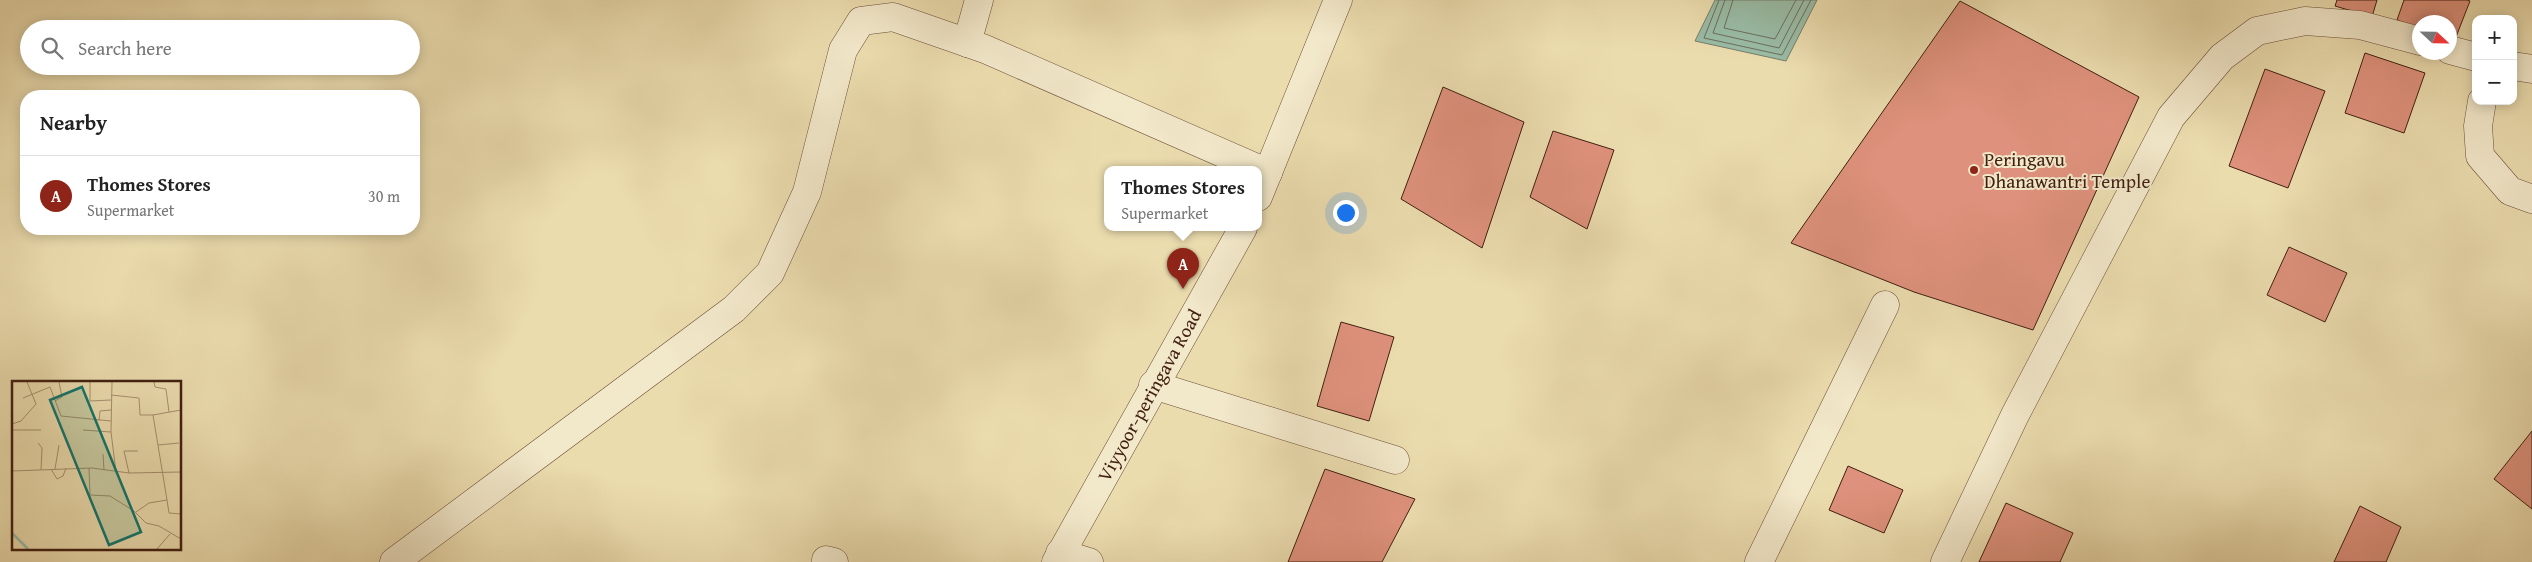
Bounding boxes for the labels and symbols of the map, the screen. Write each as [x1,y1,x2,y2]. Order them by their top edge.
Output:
north arrow [2412,15,2457,60]
place label: Peringavu Dhanawantri Temple [1984,145,2150,195]
marker: Peringavu Dhanawantri Temple [1968,164,1980,176]
your location [1333,200,1359,226]
pin: A [1167,248,1199,289]
street label: Viyyoor-peringava Road [1090,303,1208,486]
inset map [12,381,181,550]

